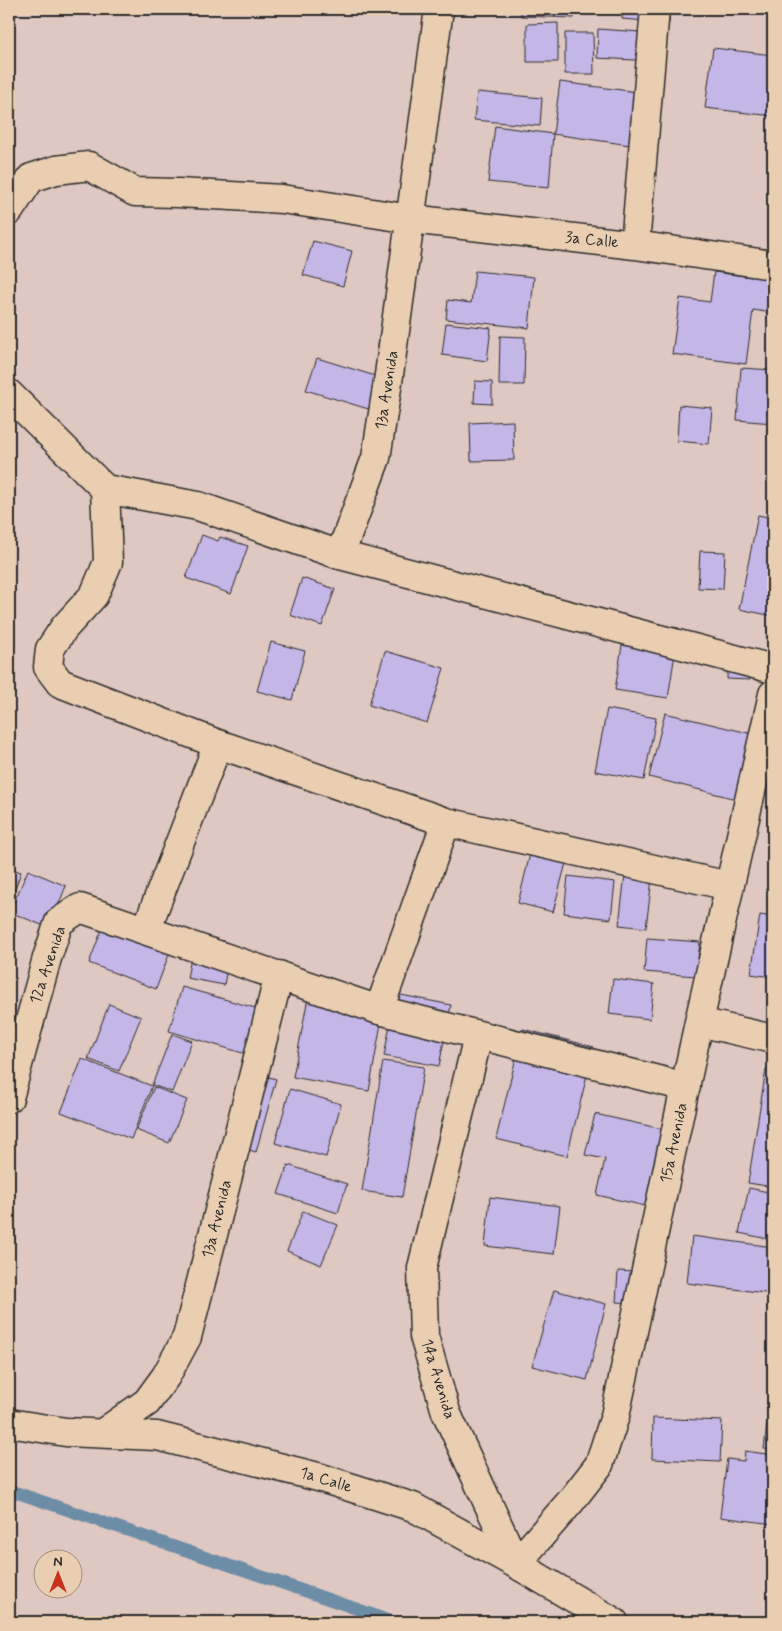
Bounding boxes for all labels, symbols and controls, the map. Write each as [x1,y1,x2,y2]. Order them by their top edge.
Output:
street label: 3a Calle [564,227,620,253]
street label: 13a Avenida [370,349,404,431]
street label: 12a Avenida [25,923,71,1007]
street label: 15a Avenida [655,1101,693,1185]
street label: 13a Avenida [197,1177,237,1260]
street label: 14a Avenida [416,1336,460,1422]
street label: 1a Calle [297,1462,355,1498]
north arrow [32,1548,82,1598]
text: N [53,1553,63,1571]

